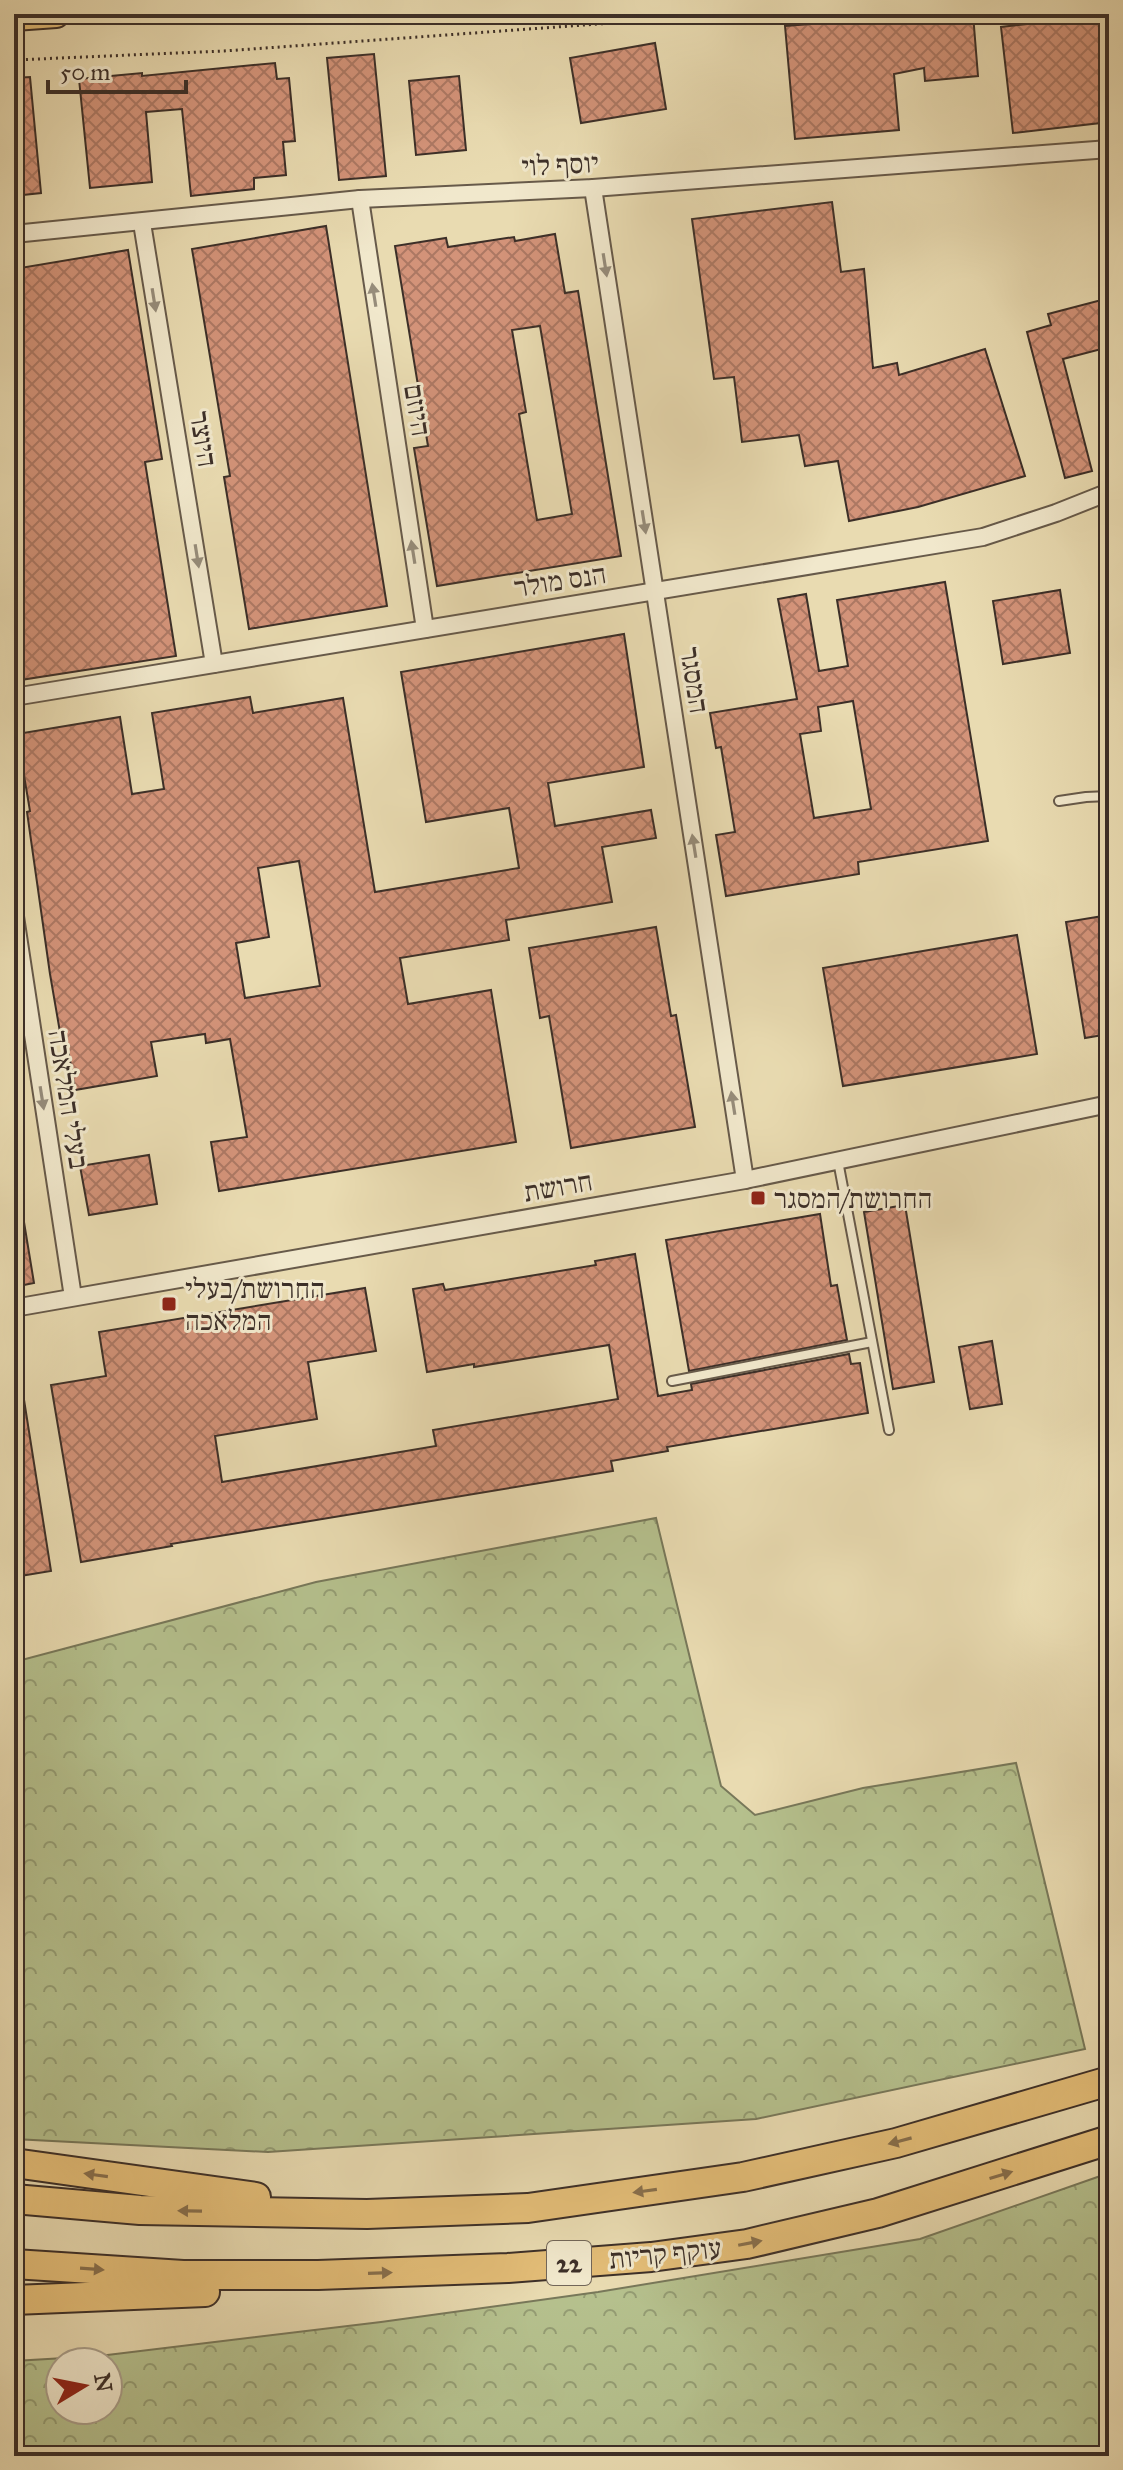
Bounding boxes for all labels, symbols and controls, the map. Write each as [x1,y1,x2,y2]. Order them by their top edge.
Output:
scale bar [48,44,186,94]
text: 50 m [60,57,110,87]
street label: יוסף לוי [520,145,600,184]
one-way arrow [599,253,612,278]
one-way arrow [367,282,380,307]
one-way arrow [149,288,161,313]
street label: היוזם [396,382,439,439]
street label: היוצר [182,409,225,470]
one-way arrow [638,510,651,535]
one-way arrow [406,539,419,564]
one-way arrow [191,544,203,569]
street label: הנס מולר [511,556,609,605]
street label: המסגר [672,644,717,716]
one-way arrow [687,833,700,858]
street label: בעלי המלאכה [40,1027,97,1171]
one-way arrow [36,1086,49,1111]
one-way arrow [726,1090,739,1115]
street label: חרושת [521,1163,595,1210]
place label: החרושת/המסגר [774,1181,932,1216]
marker: החרושת/המסגר [749,1189,767,1207]
place label: החרושת/בעלי המלאכה [185,1271,325,1338]
marker: החרושת/בעלי המלאכה [160,1295,178,1313]
one-way arrow [887,2136,912,2148]
one-way arrow [83,2168,108,2181]
one-way arrow [989,2168,1013,2181]
one-way arrow [632,2185,657,2198]
one-way arrow [177,2205,202,2217]
street label: עוקף קריות [607,2230,723,2277]
one-way arrow [738,2236,763,2249]
road number: 22 [547,2241,591,2285]
one-way arrow [80,2263,105,2276]
one-way arrow [368,2266,393,2279]
north arrow [44,2346,124,2426]
text: N [88,2371,118,2394]

